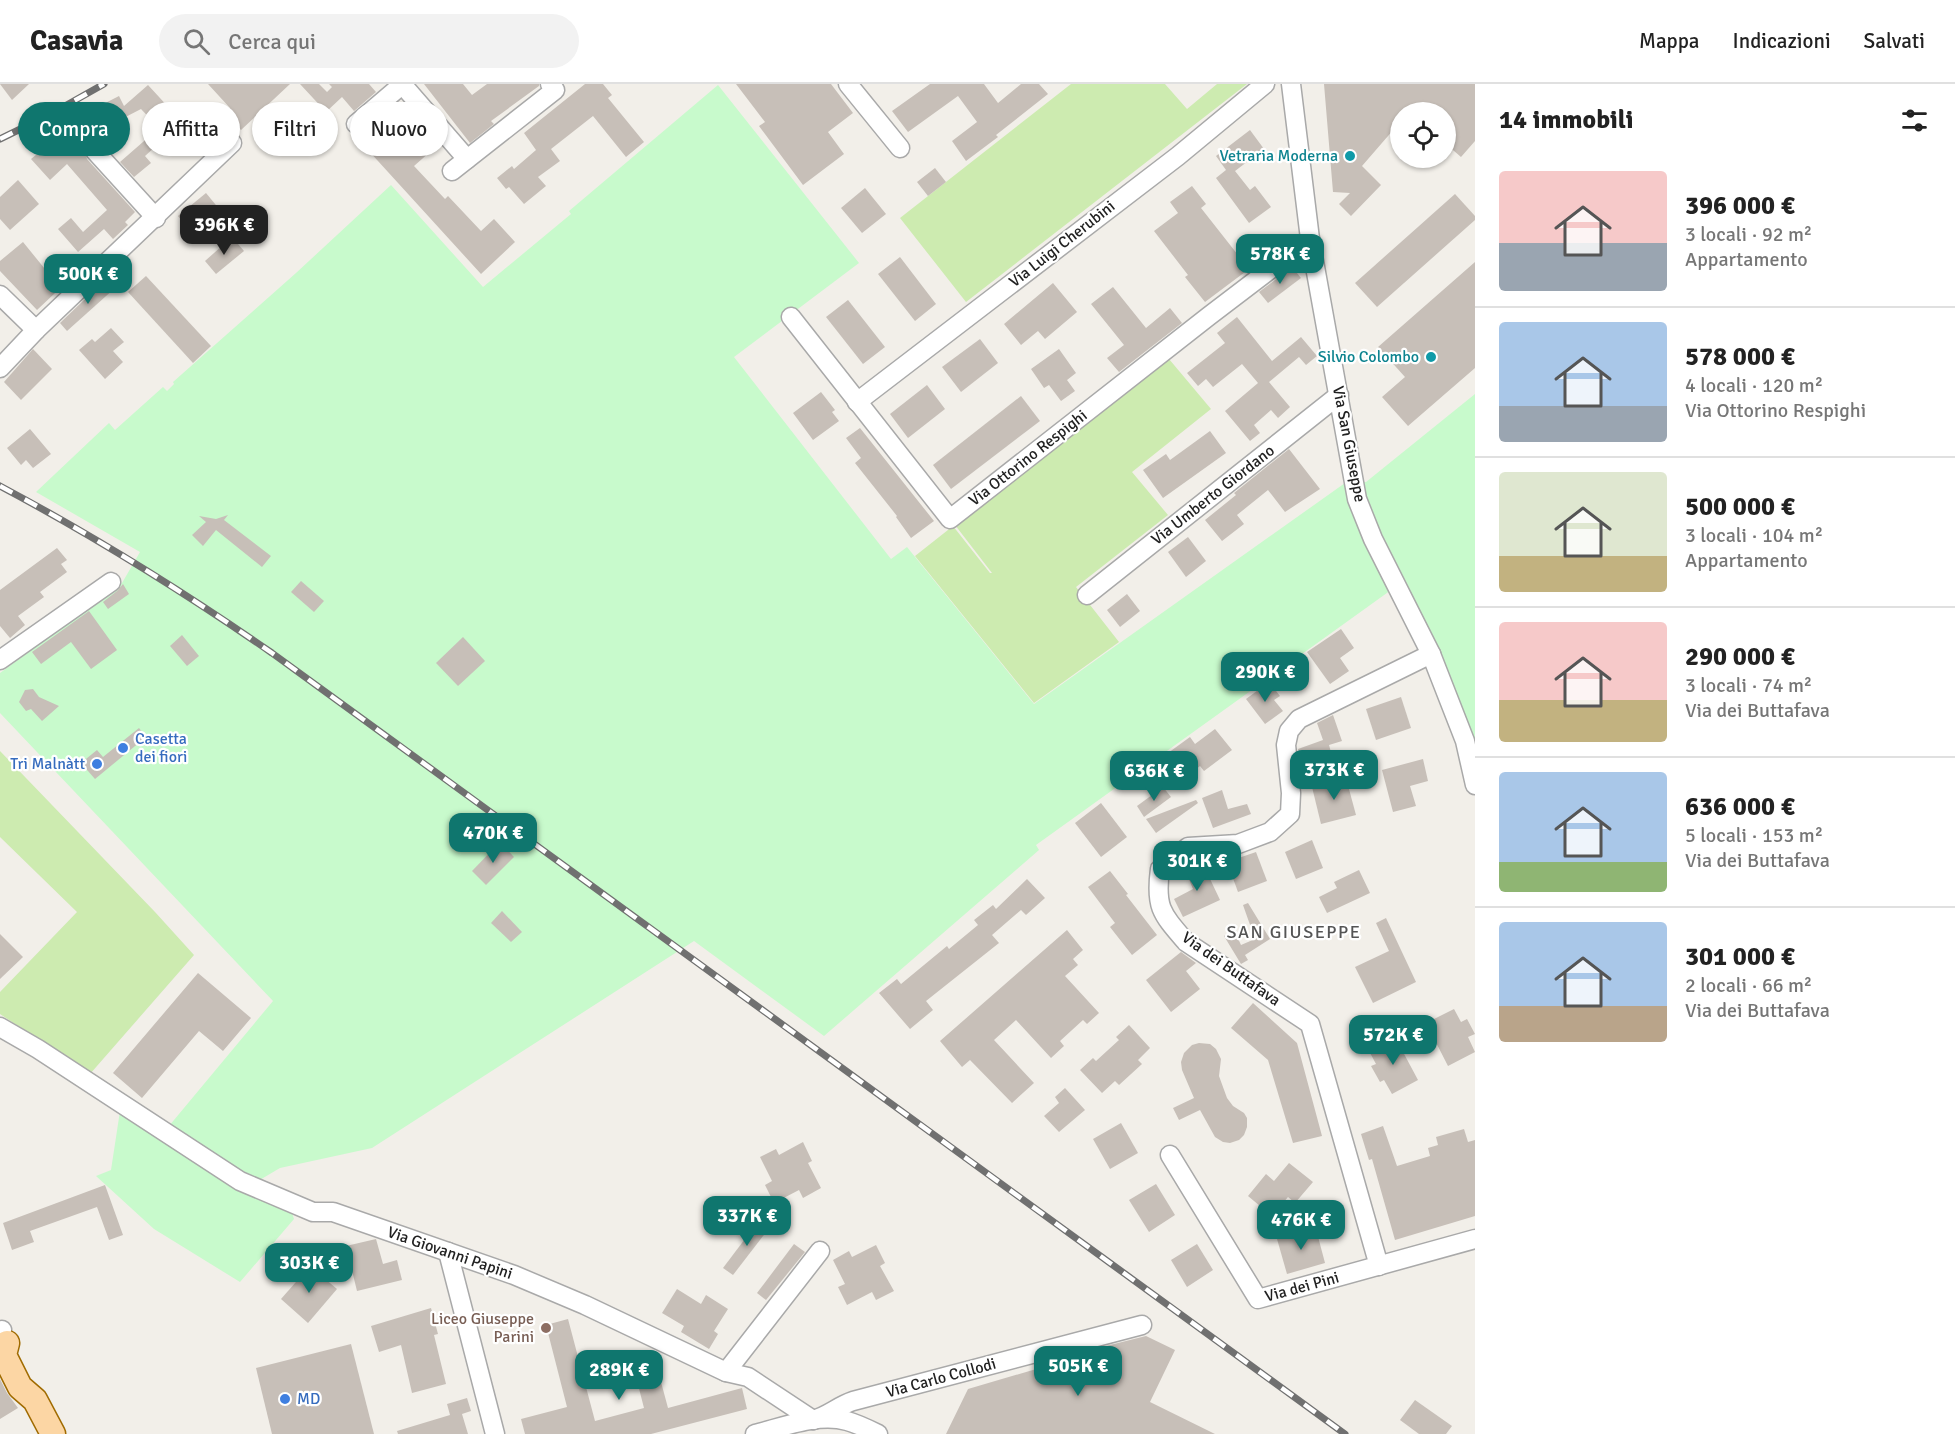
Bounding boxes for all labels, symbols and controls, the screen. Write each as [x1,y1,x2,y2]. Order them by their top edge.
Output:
search box [159,14,579,68]
text: Casavia [30,24,123,58]
icon: search [180,25,213,58]
text: Cerca qui [228,28,316,55]
text: Mappa [1639,28,1700,54]
text: Indicazioni [1733,28,1831,54]
text: Salvati [1864,28,1925,54]
chip: Compra [18,102,130,156]
chip: Affitta [142,102,240,156]
chip: Filtri [252,102,338,156]
chip: Nuovo [350,102,448,156]
map controls [1390,102,1456,168]
button: locate [1390,102,1456,168]
text: 14 immobili [1499,104,1633,136]
icon: filters [1898,104,1931,137]
place label: Vetraria Moderna [1220,146,1338,166]
marker: Vetraria Moderna [1343,149,1357,163]
text: 396 000 € [1685,190,1795,222]
icon: home [1547,195,1619,267]
street label: Via Luigi Cherubini [1005,196,1119,292]
pin: 396K € [175,205,273,256]
text: 396K € [194,212,254,237]
text: 3 locali · 92 m² [1685,222,1812,247]
pin: 578K € [1231,234,1329,285]
text: 578K € [1250,241,1310,266]
text: Appartamento [1685,247,1808,272]
pin: 500K € [39,254,137,305]
text: 500K € [58,261,118,286]
text: 578 000 € [1685,341,1795,373]
icon: home [1547,346,1619,418]
place label: Silvio Colombo [1318,347,1419,367]
marker: Silvio Colombo [1424,350,1438,364]
text: 4 locali · 120 m² [1685,373,1823,398]
street label: Via San Giuseppe [1328,384,1370,504]
text: Via Ottorino Respighi [1685,398,1866,423]
street label: Via Ottorino Respighi [965,406,1091,510]
street label: Via Umberto Giordano [1147,441,1279,549]
text: 500 000 € [1685,491,1795,523]
icon: home [1547,496,1619,568]
text: 3 locali · 104 m² [1685,523,1823,548]
text: Appartamento [1685,548,1808,573]
text: 290 000 € [1685,641,1795,673]
icon: home [1547,646,1619,718]
pin: 290K € [1216,652,1314,703]
text: 290K € [1235,659,1295,684]
text: 3 locali · 74 m² [1685,673,1812,698]
text: Via dei Buttafava [1685,698,1830,723]
place label: Casetta dei fiori [135,729,187,767]
marker: Casetta dei fiori [116,741,130,755]
pin: 373K € [1285,750,1383,801]
pin: 636K € [1105,751,1203,802]
place label: Tri Malnàtt [10,754,85,774]
marker: Tri Malnàtt [90,757,104,771]
text: 373K € [1304,757,1364,782]
text: 636K € [1124,758,1184,783]
text: 636 000 € [1685,791,1795,823]
icon: home [1547,796,1619,868]
pin: 470K € [444,813,542,864]
text: 470K € [463,820,523,845]
text: 5 locali · 153 m² [1685,823,1823,848]
pin: 301K € [1148,841,1246,892]
text: 301K € [1167,848,1227,873]
text: Via dei Buttafava [1685,848,1830,873]
district label: SAN GIUSEPPE [1227,921,1361,943]
street label: Via dei Buttafava [1178,928,1284,1010]
text: 301 000 € [1685,941,1795,973]
icon: home [1547,946,1619,1018]
text: 2 locali · 66 m² [1685,973,1812,998]
text: Via dei Buttafava [1685,998,1830,1023]
pin: 572K € [1344,1015,1442,1066]
text: 572K € [1363,1022,1423,1047]
pin: 337K € [698,1196,796,1247]
pin: 476K € [1252,1200,1350,1251]
text: 337K € [717,1203,777,1228]
text: 476K € [1271,1207,1331,1232]
street label: Via Giovanni Papini [385,1222,515,1284]
pin: 303K € [260,1243,358,1294]
text: 303K € [279,1250,339,1275]
street label: Via dei Pini [1263,1268,1341,1306]
place label: Liceo Giuseppe Parini [431,1309,534,1347]
marker: Liceo Giuseppe Parini [539,1321,553,1335]
pin: 505K € [1029,1346,1127,1397]
pin: 289K € [570,1350,668,1401]
text: 505K € [1048,1353,1108,1378]
street label: Via Carlo Collodi [884,1354,998,1402]
text: 289K € [589,1357,649,1382]
place label: MD [297,1389,320,1409]
marker: MD [278,1392,292,1406]

